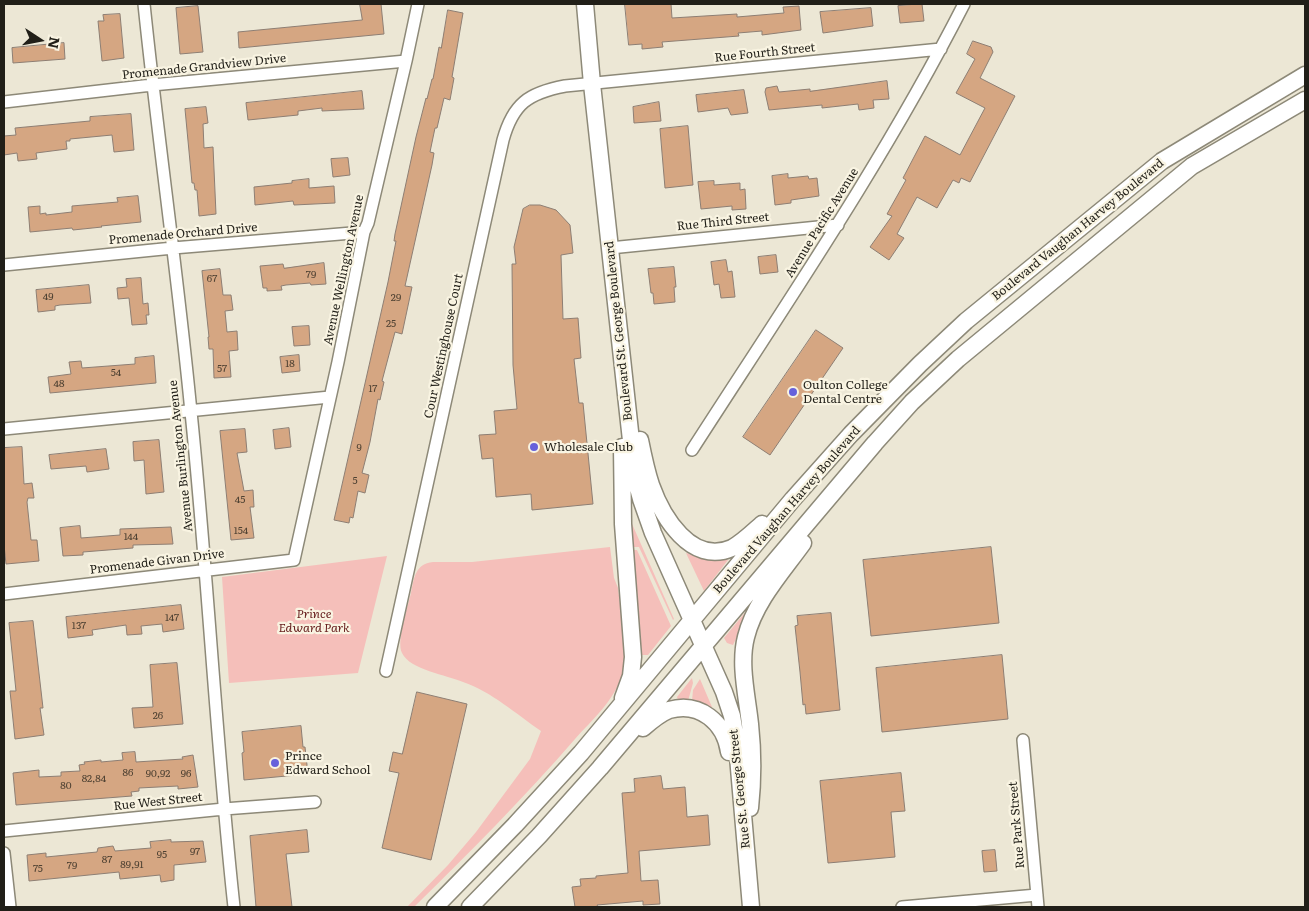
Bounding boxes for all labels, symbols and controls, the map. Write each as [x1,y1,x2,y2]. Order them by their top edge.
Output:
north arrow [15,15,65,65]
text: N [44,35,66,51]
street label: Rue Fourth Street [714,41,816,65]
street label: Promenade Grandview Drive [121,51,287,83]
street label: Boulevard Vaughan Harvey Boulevard [989,156,1167,304]
street label: Avenue Pacific Avenue [782,166,862,280]
street label: Avenue Wellington Avenue [321,193,367,347]
street label: Rue Third Street [676,210,770,234]
street label: Promenade Orchard Drive [108,220,258,248]
street label: Boulevard St. George Boulevard [602,240,636,422]
house number: 79 [306,269,316,281]
street label: Cour Westinghouse Court [422,272,466,420]
house number: 67 [207,273,217,285]
house number: 49 [43,291,53,303]
house number: 29 [391,292,401,304]
house number: 25 [386,318,396,330]
house number: 18 [285,358,295,370]
house number: 57 [217,363,227,375]
house number: 54 [111,367,121,379]
house number: 48 [53,378,65,390]
place label: Oulton College Dental Centre [803,378,888,406]
street label: Avenue Burlington Avenue [166,380,196,532]
house number: 17 [369,383,377,395]
marker: Oulton College Dental Centre [787,386,799,398]
street label: Boulevard Vaughan Harvey Boulevard [710,423,864,597]
place label: Wholesale Club [544,440,633,454]
marker: Wholesale Club [528,441,540,453]
house number: 9 [356,442,362,454]
house number: 5 [352,475,358,487]
house number: 45 [235,494,245,506]
house number: 154 [234,525,248,537]
house number: 144 [124,531,138,543]
street label: Promenade Givan Drive [89,547,225,577]
park label: Prince Edward Park [278,607,350,635]
house number: 147 [165,612,179,624]
house number: 137 [72,620,86,632]
house number: 26 [153,710,163,722]
street label: Rue St. George Street [727,729,753,849]
place label: Prince Edward School [285,749,371,777]
marker: Prince Edward School [269,757,281,769]
house number: 86 [123,767,133,779]
house number: 90,92 [146,768,170,780]
house number: 96 [181,768,191,780]
house number: 82,84 [82,773,106,785]
house number: 80 [60,780,72,792]
street label: Rue Park Street [1006,781,1028,869]
street label: Rue West Street [113,790,203,814]
house number: 97 [190,846,200,858]
house number: 95 [157,849,167,861]
house number: 87 [102,854,112,866]
house number: 89,91 [120,859,144,871]
house number: 79 [67,860,77,872]
house number: 75 [33,863,43,875]

